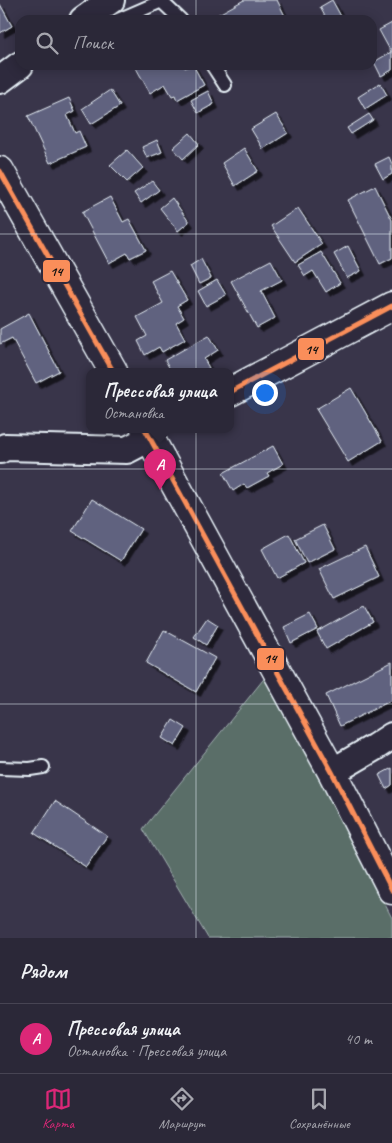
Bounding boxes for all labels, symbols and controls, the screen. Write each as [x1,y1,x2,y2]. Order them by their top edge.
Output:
search box [15,15,377,70]
icon: search [33,29,61,57]
text: Поиск [73,31,113,55]
line badge: 14 [42,259,71,283]
text: 14 [50,263,64,280]
line badge: 14 [297,337,325,361]
text: 14 [305,341,319,358]
popup [86,368,234,433]
text: Прессовая улица [104,379,216,403]
your location [252,380,278,406]
text: Остановка [104,403,164,423]
pin: A [144,449,176,490]
line badge: 14 [256,647,285,671]
text: 14 [264,650,278,667]
text: Рядом [20,958,67,984]
text: Прессовая улица [67,1017,180,1041]
text: A [32,1029,40,1049]
text: 40 m [345,1029,372,1049]
text: Остановка · Прессовая улица [67,1041,226,1061]
tab: Карта [42,1085,74,1132]
tab: Маршрут [159,1085,205,1132]
tab: Сохранённые [289,1085,350,1132]

